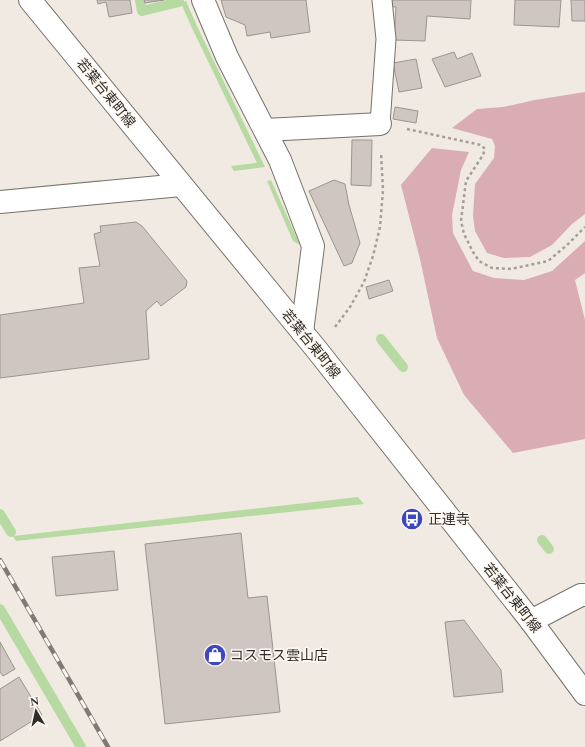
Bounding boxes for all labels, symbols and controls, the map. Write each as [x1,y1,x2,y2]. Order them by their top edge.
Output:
street label: 若葉台東町線 [71,54,141,132]
street label: 若葉台東町線 [276,305,346,383]
bus stop icon: 正連寺 [399,506,425,532]
place label: 正連寺 [428,509,470,530]
street label: 若葉台東町線 [478,558,546,638]
shop icon: コスモス雲山店 [202,642,228,668]
place label: コスモス雲山店 [230,645,328,666]
north arrow [16,691,56,731]
text: N [29,693,40,711]

